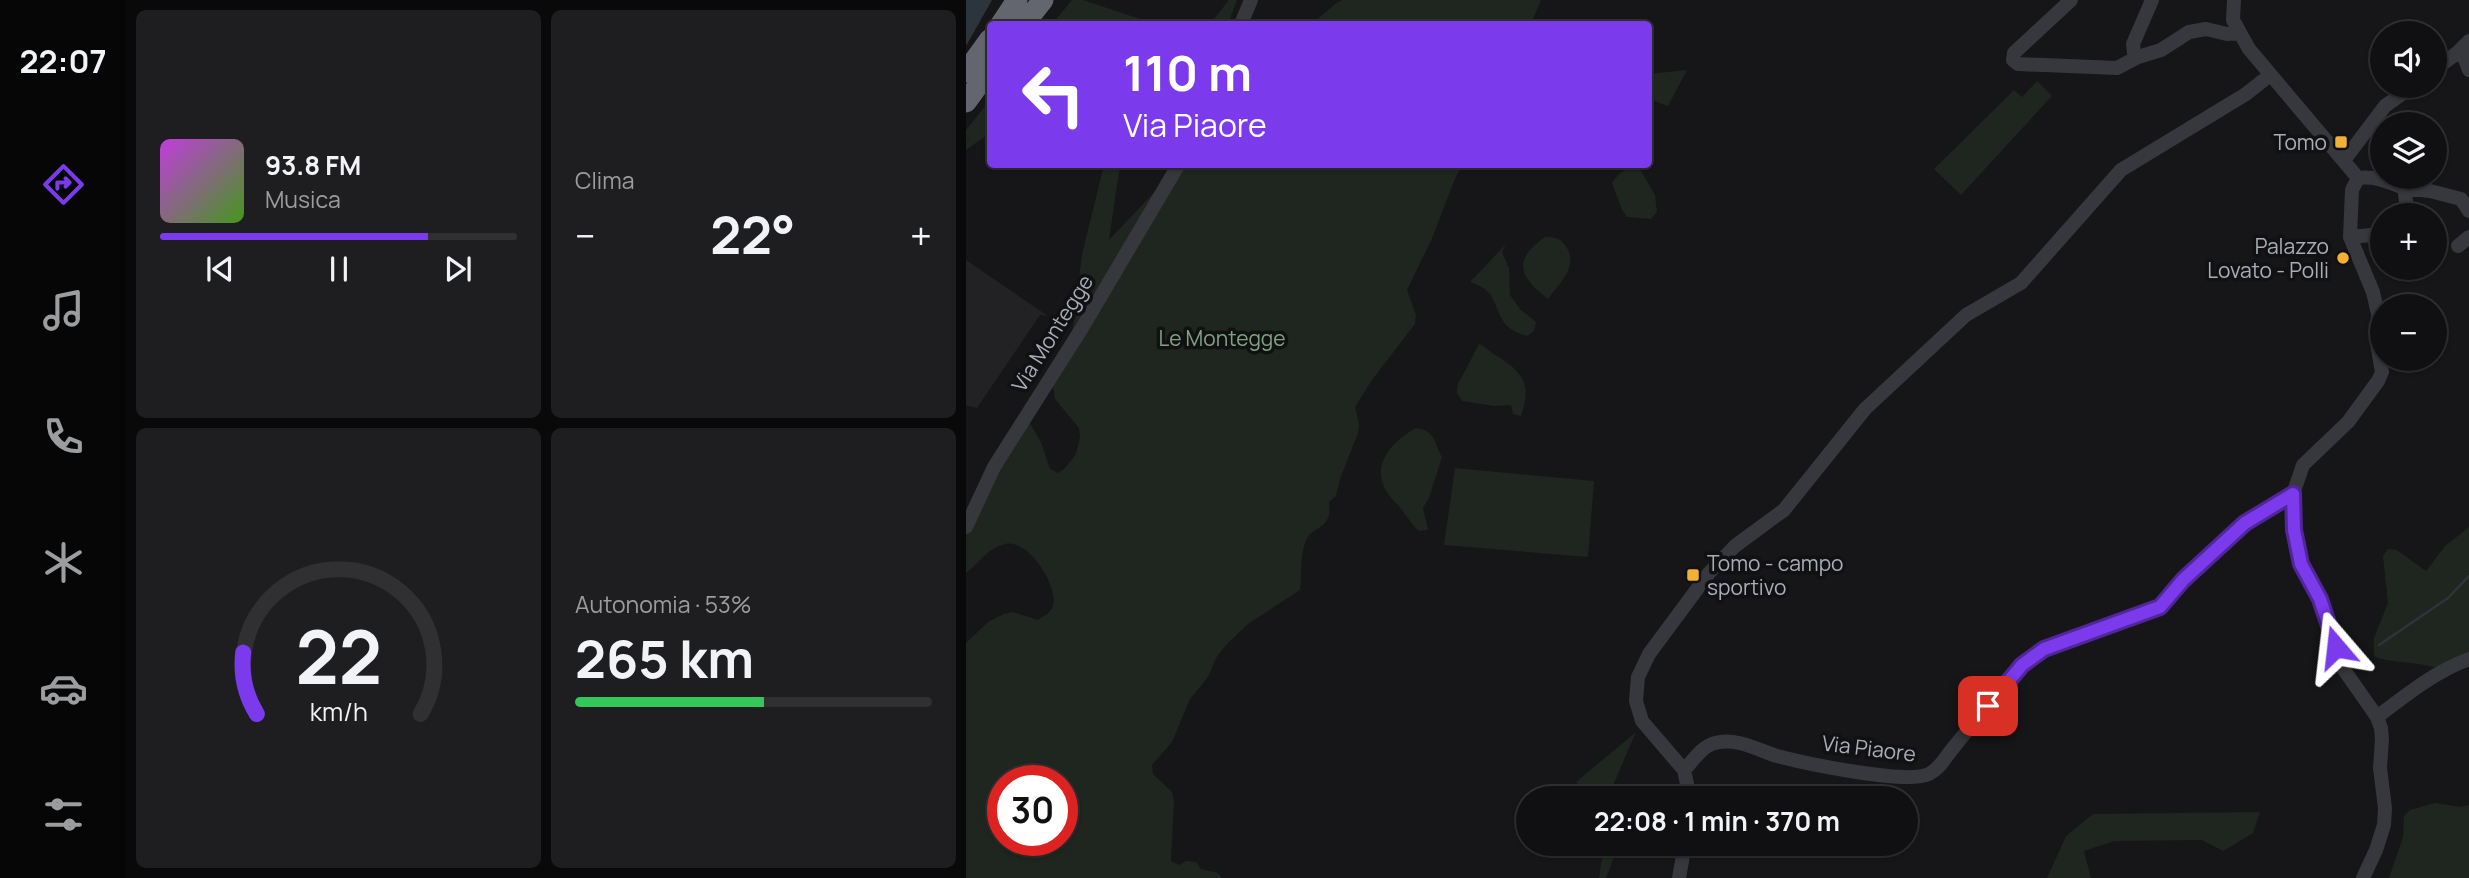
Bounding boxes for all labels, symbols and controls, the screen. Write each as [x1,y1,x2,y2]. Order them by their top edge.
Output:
map controls [2370,21,2447,371]
button: sound [2370,21,2447,98]
text: 22:07 [19,39,107,83]
text: 110 m [1123,39,1252,106]
icon: left [1008,49,1099,140]
text: Via Piaore [1123,103,1267,147]
button: layers [2370,112,2447,189]
place label: Tomo [2274,128,2327,156]
marker: Tomo [2333,134,2349,150]
text: 93.8 FM [265,147,361,183]
icon: directions [39,160,88,209]
text: Clima [575,164,634,196]
text: Musica [265,183,341,215]
text: 22° [710,199,795,270]
button: + [2370,203,2447,280]
text: − [575,209,596,261]
text: + [910,209,932,261]
place label: Palazzo Lovato - Polli [2207,232,2329,284]
icon: previous [201,250,239,288]
icon: pause [320,250,358,288]
icon: next [439,250,477,288]
marker: Palazzo Lovato - Polli [2335,250,2351,266]
street label: Via Montegge [1005,269,1099,397]
icon: music [39,286,88,335]
button: − [2370,294,2447,371]
park label: Le Montegge [1158,324,1286,352]
icon: phone [39,412,88,461]
icon: climate [39,538,88,587]
place label: Tomo - campo sportivo [1707,549,1844,601]
marker: Tomo - campo sportivo [1685,567,1701,583]
text: Autonomia · 53% [575,588,752,620]
text: 22 [295,606,382,706]
position arrow [2299,610,2373,684]
text: 265 km [575,623,754,694]
icon: car [39,664,88,713]
pin [1958,676,2018,736]
icon: arrive [1969,687,2007,725]
text: km/h [309,694,368,729]
street label: Via Piaore [1820,728,1918,768]
speed limit sign: 30 [987,765,1078,856]
icon: filters [39,790,88,839]
text: 22:08 · 1 min · 370 m [1594,803,1840,839]

